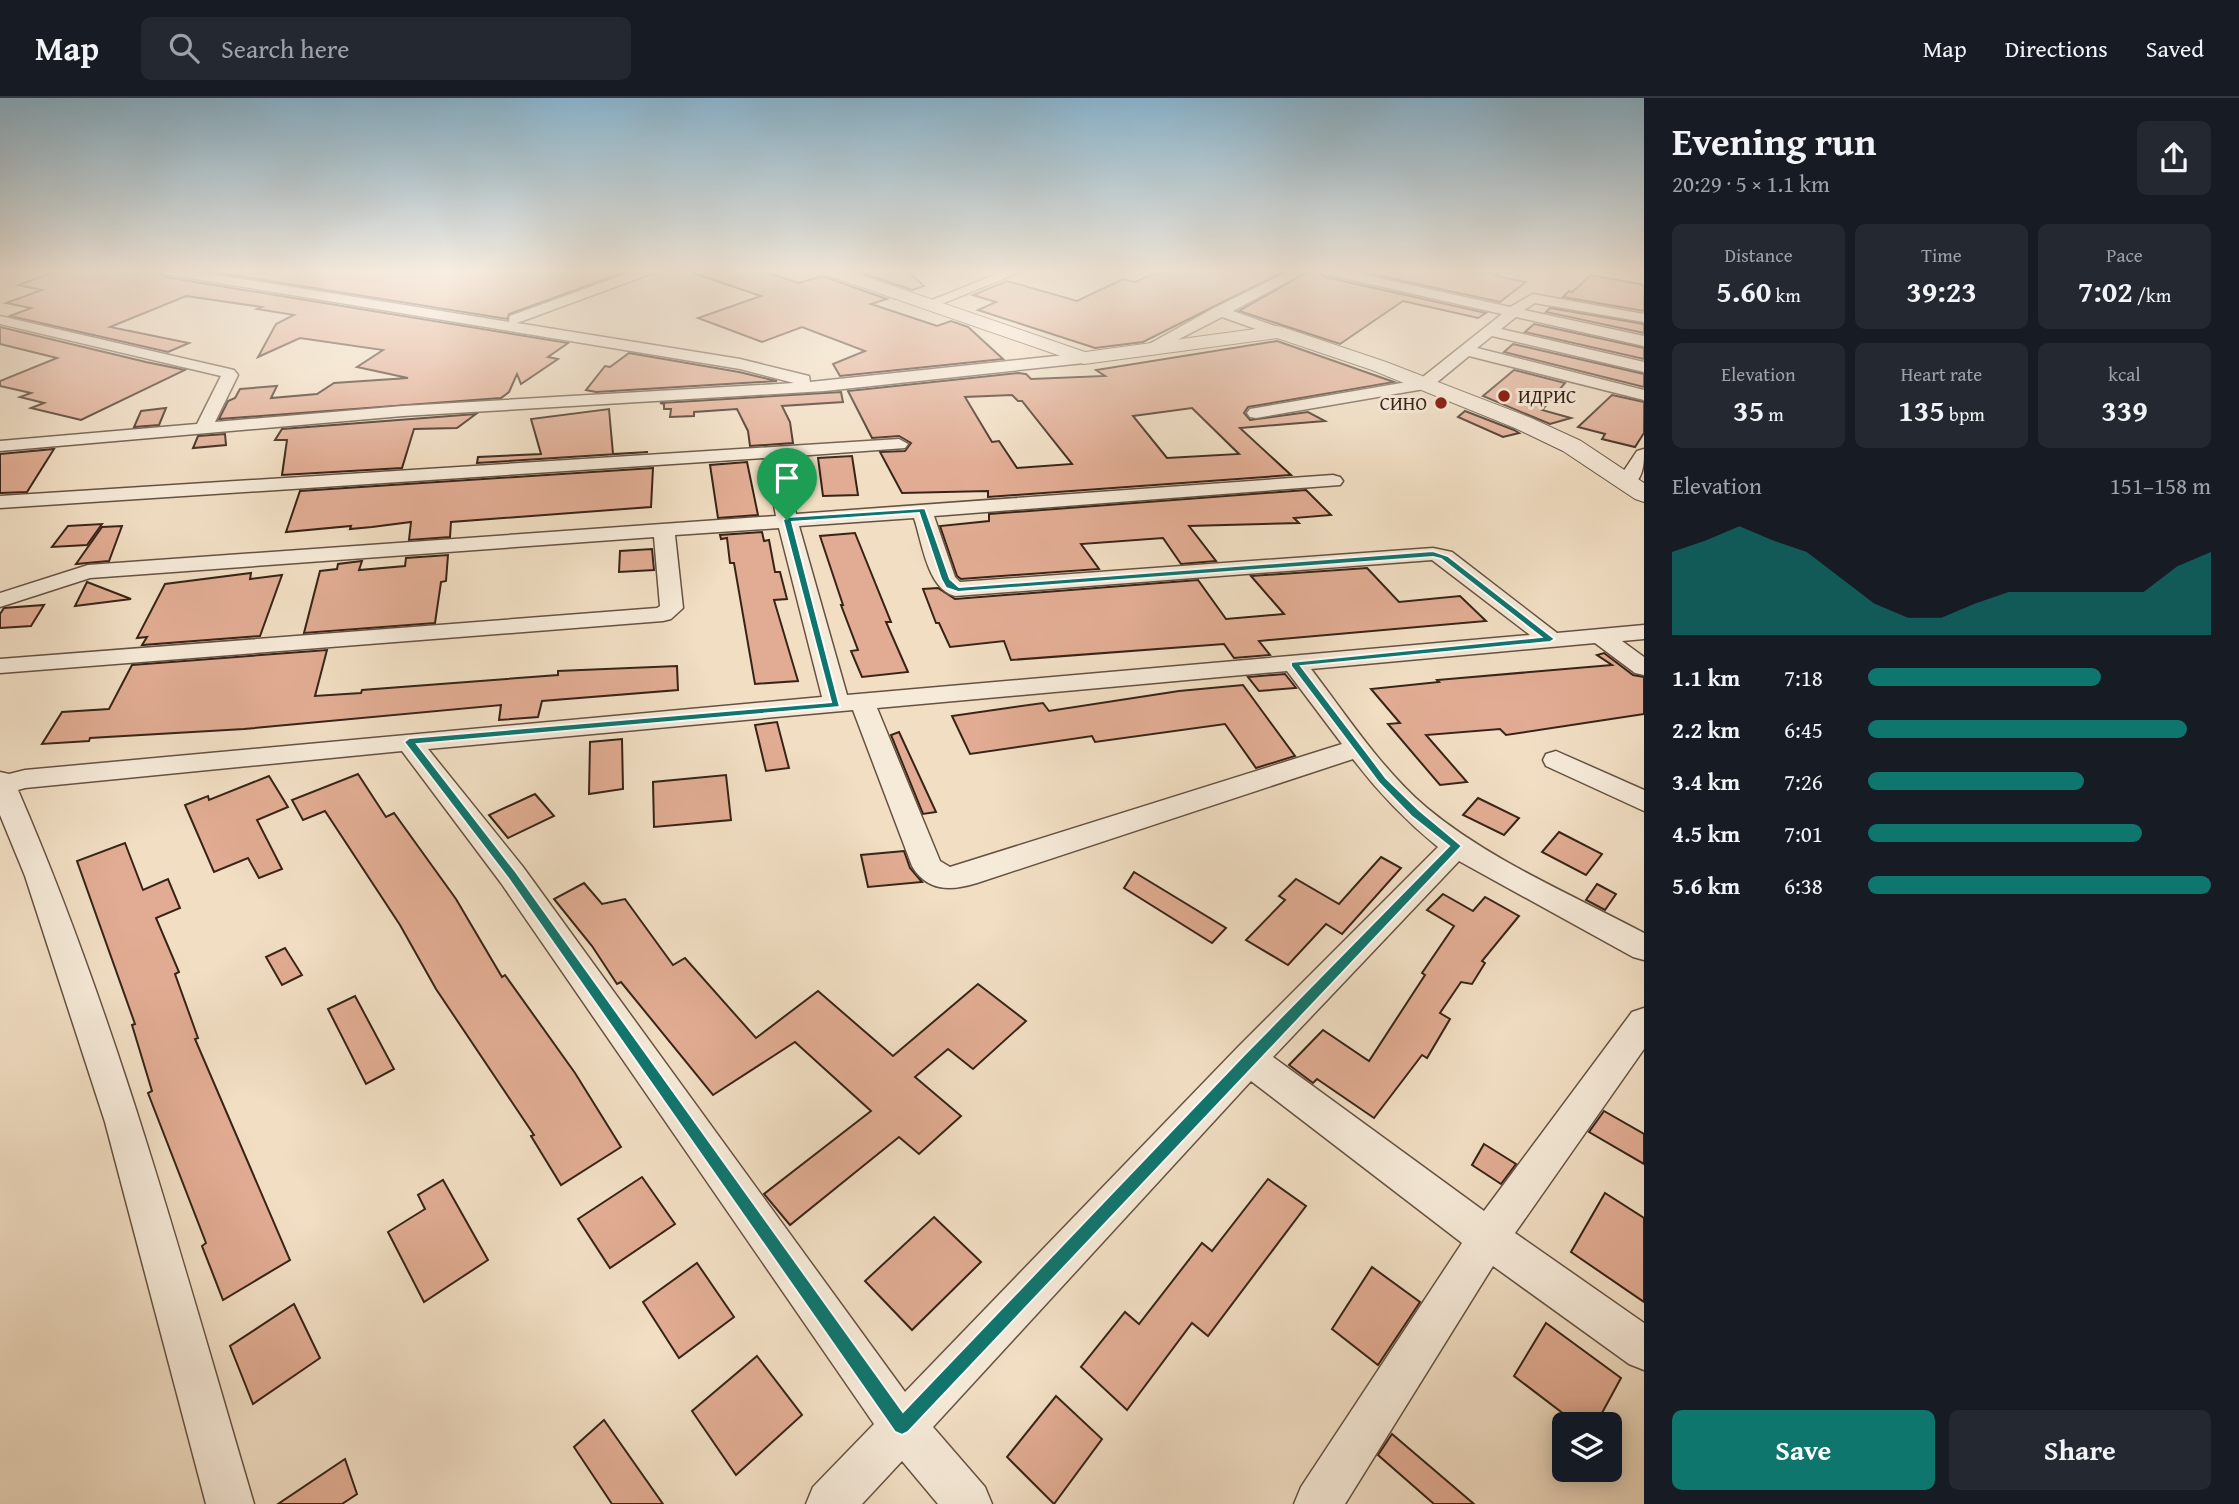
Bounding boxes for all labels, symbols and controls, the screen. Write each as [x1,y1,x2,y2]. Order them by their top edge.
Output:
search box [141,17,631,80]
text: Map [35,24,99,72]
icon: search [165,29,203,67]
text: Search here [221,29,349,68]
text: Map [1923,31,1967,66]
text: Directions [2005,31,2108,66]
text: Saved [2146,31,2204,66]
text: Evening run [1672,113,1876,169]
button: share [2137,121,2211,195]
text: 20:29 · 5 × 1.1 km [1672,167,1830,200]
text: Distance [1724,241,1793,269]
text: Time [1921,241,1962,269]
text: Pace [2106,241,2143,269]
text: 5.60 [1716,269,1771,313]
text: 39:23 [1906,269,1977,313]
text: 7:02 [2078,269,2133,313]
text: km [1771,281,1801,309]
text: /km [2133,281,2171,309]
text: Elevation [1721,360,1796,388]
text: Heart rate [1901,360,1982,388]
text: kcal [2108,360,2141,388]
place label: ИДРИС [1518,382,1576,410]
marker: ИДРИС [1496,388,1512,404]
text: 35 [1733,388,1764,432]
text: 135 [1898,388,1945,432]
text: 339 [2101,388,2148,432]
place label: СИНО [1380,389,1427,417]
marker: СИНО [1433,395,1449,411]
text: m [1764,400,1784,428]
text: bpm [1945,400,1985,428]
pin [757,448,817,520]
icon: arrive [768,459,806,497]
text: Elevation [1672,469,1762,502]
text: 151–158 m [2110,469,2211,502]
text: 1.1 km [1672,661,1740,694]
text: 7:18 [1784,661,1823,694]
text: 2.2 km [1672,713,1740,746]
text: 6:45 [1784,713,1823,746]
text: 3.4 km [1672,765,1740,798]
text: 7:26 [1784,765,1823,798]
text: 4.5 km [1672,817,1740,850]
text: 7:01 [1784,817,1823,850]
text: 5.6 km [1672,869,1740,902]
text: 6:38 [1784,869,1823,902]
button: Save [1672,1410,1935,1490]
button: Share [1949,1410,2211,1490]
map controls [1552,1412,1622,1482]
button: layers [1552,1412,1622,1482]

